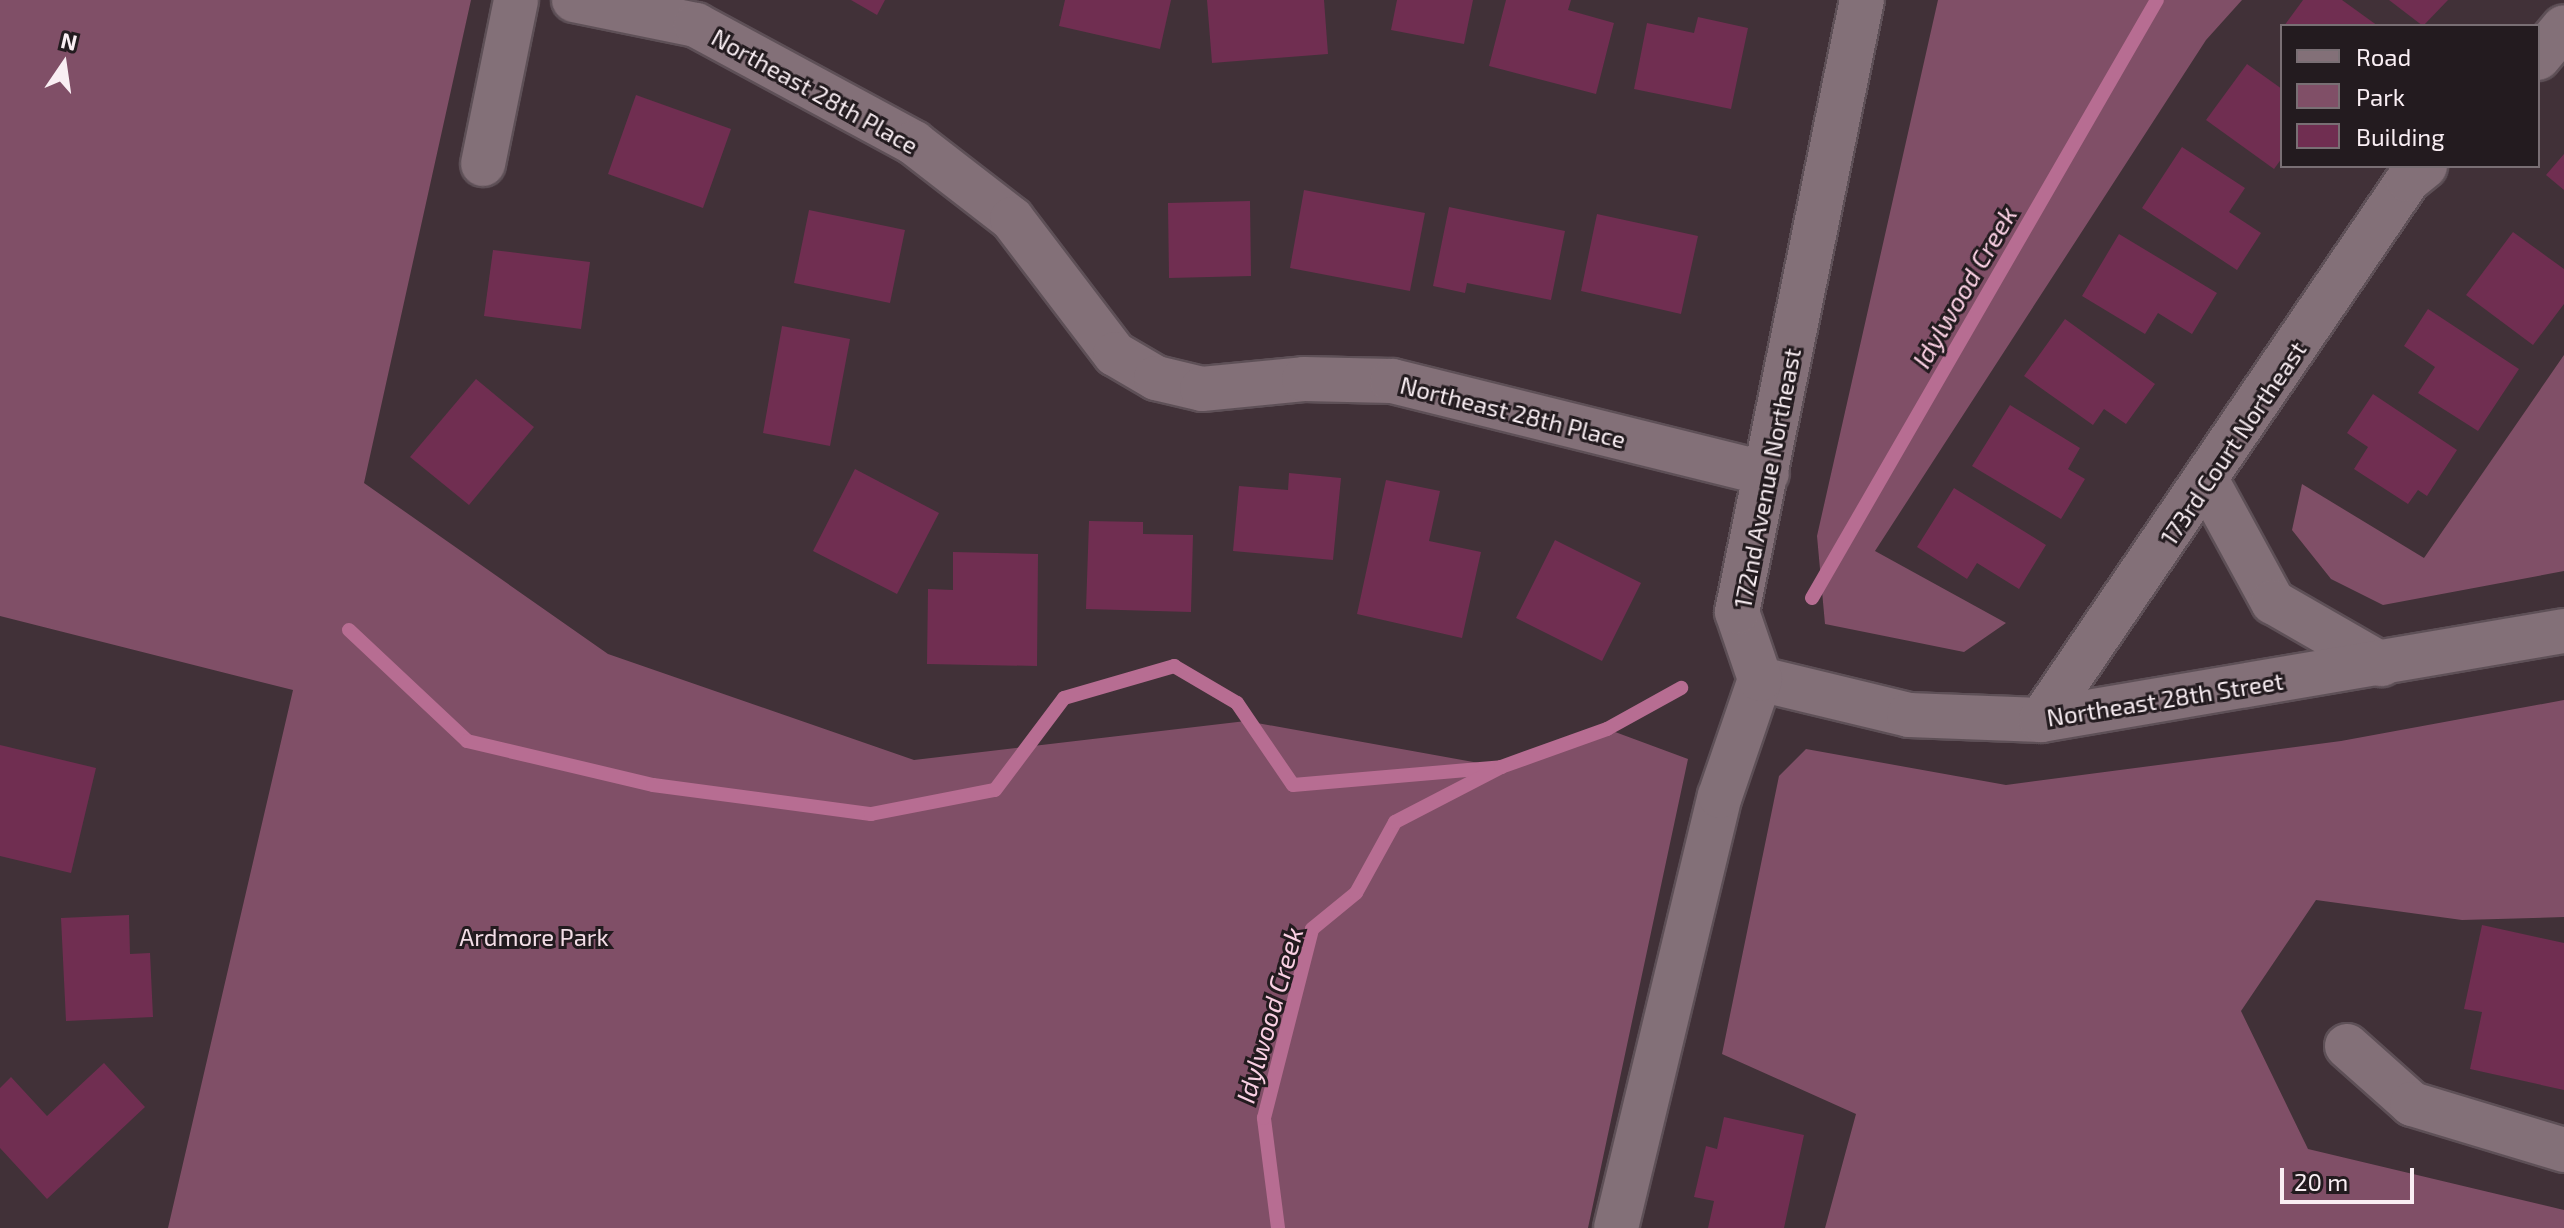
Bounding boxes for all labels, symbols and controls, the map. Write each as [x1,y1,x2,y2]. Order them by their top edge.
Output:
street label: Northeast 28th Place [707,22,923,160]
north arrow [24,24,104,104]
legend [2280,24,2540,168]
text: N [59,26,80,55]
text: Road [2356,42,2411,71]
text: Park [2356,82,2405,111]
text: Building [2356,122,2445,151]
water label: Idylwood Creek [1905,201,2023,373]
street label: 173rd Court Northeast [2154,336,2312,550]
street label: 172nd Avenue Northeast [1728,345,1806,611]
street label: Northeast 28th Place [1397,370,1629,454]
street label: Northeast 28th Street [2045,666,2285,732]
park label: Ardmore Park [459,923,609,951]
water label: Idylwood Creek [1229,924,1309,1106]
scale bar [2284,1152,2418,1202]
text: 20 m [2294,1167,2348,1196]

